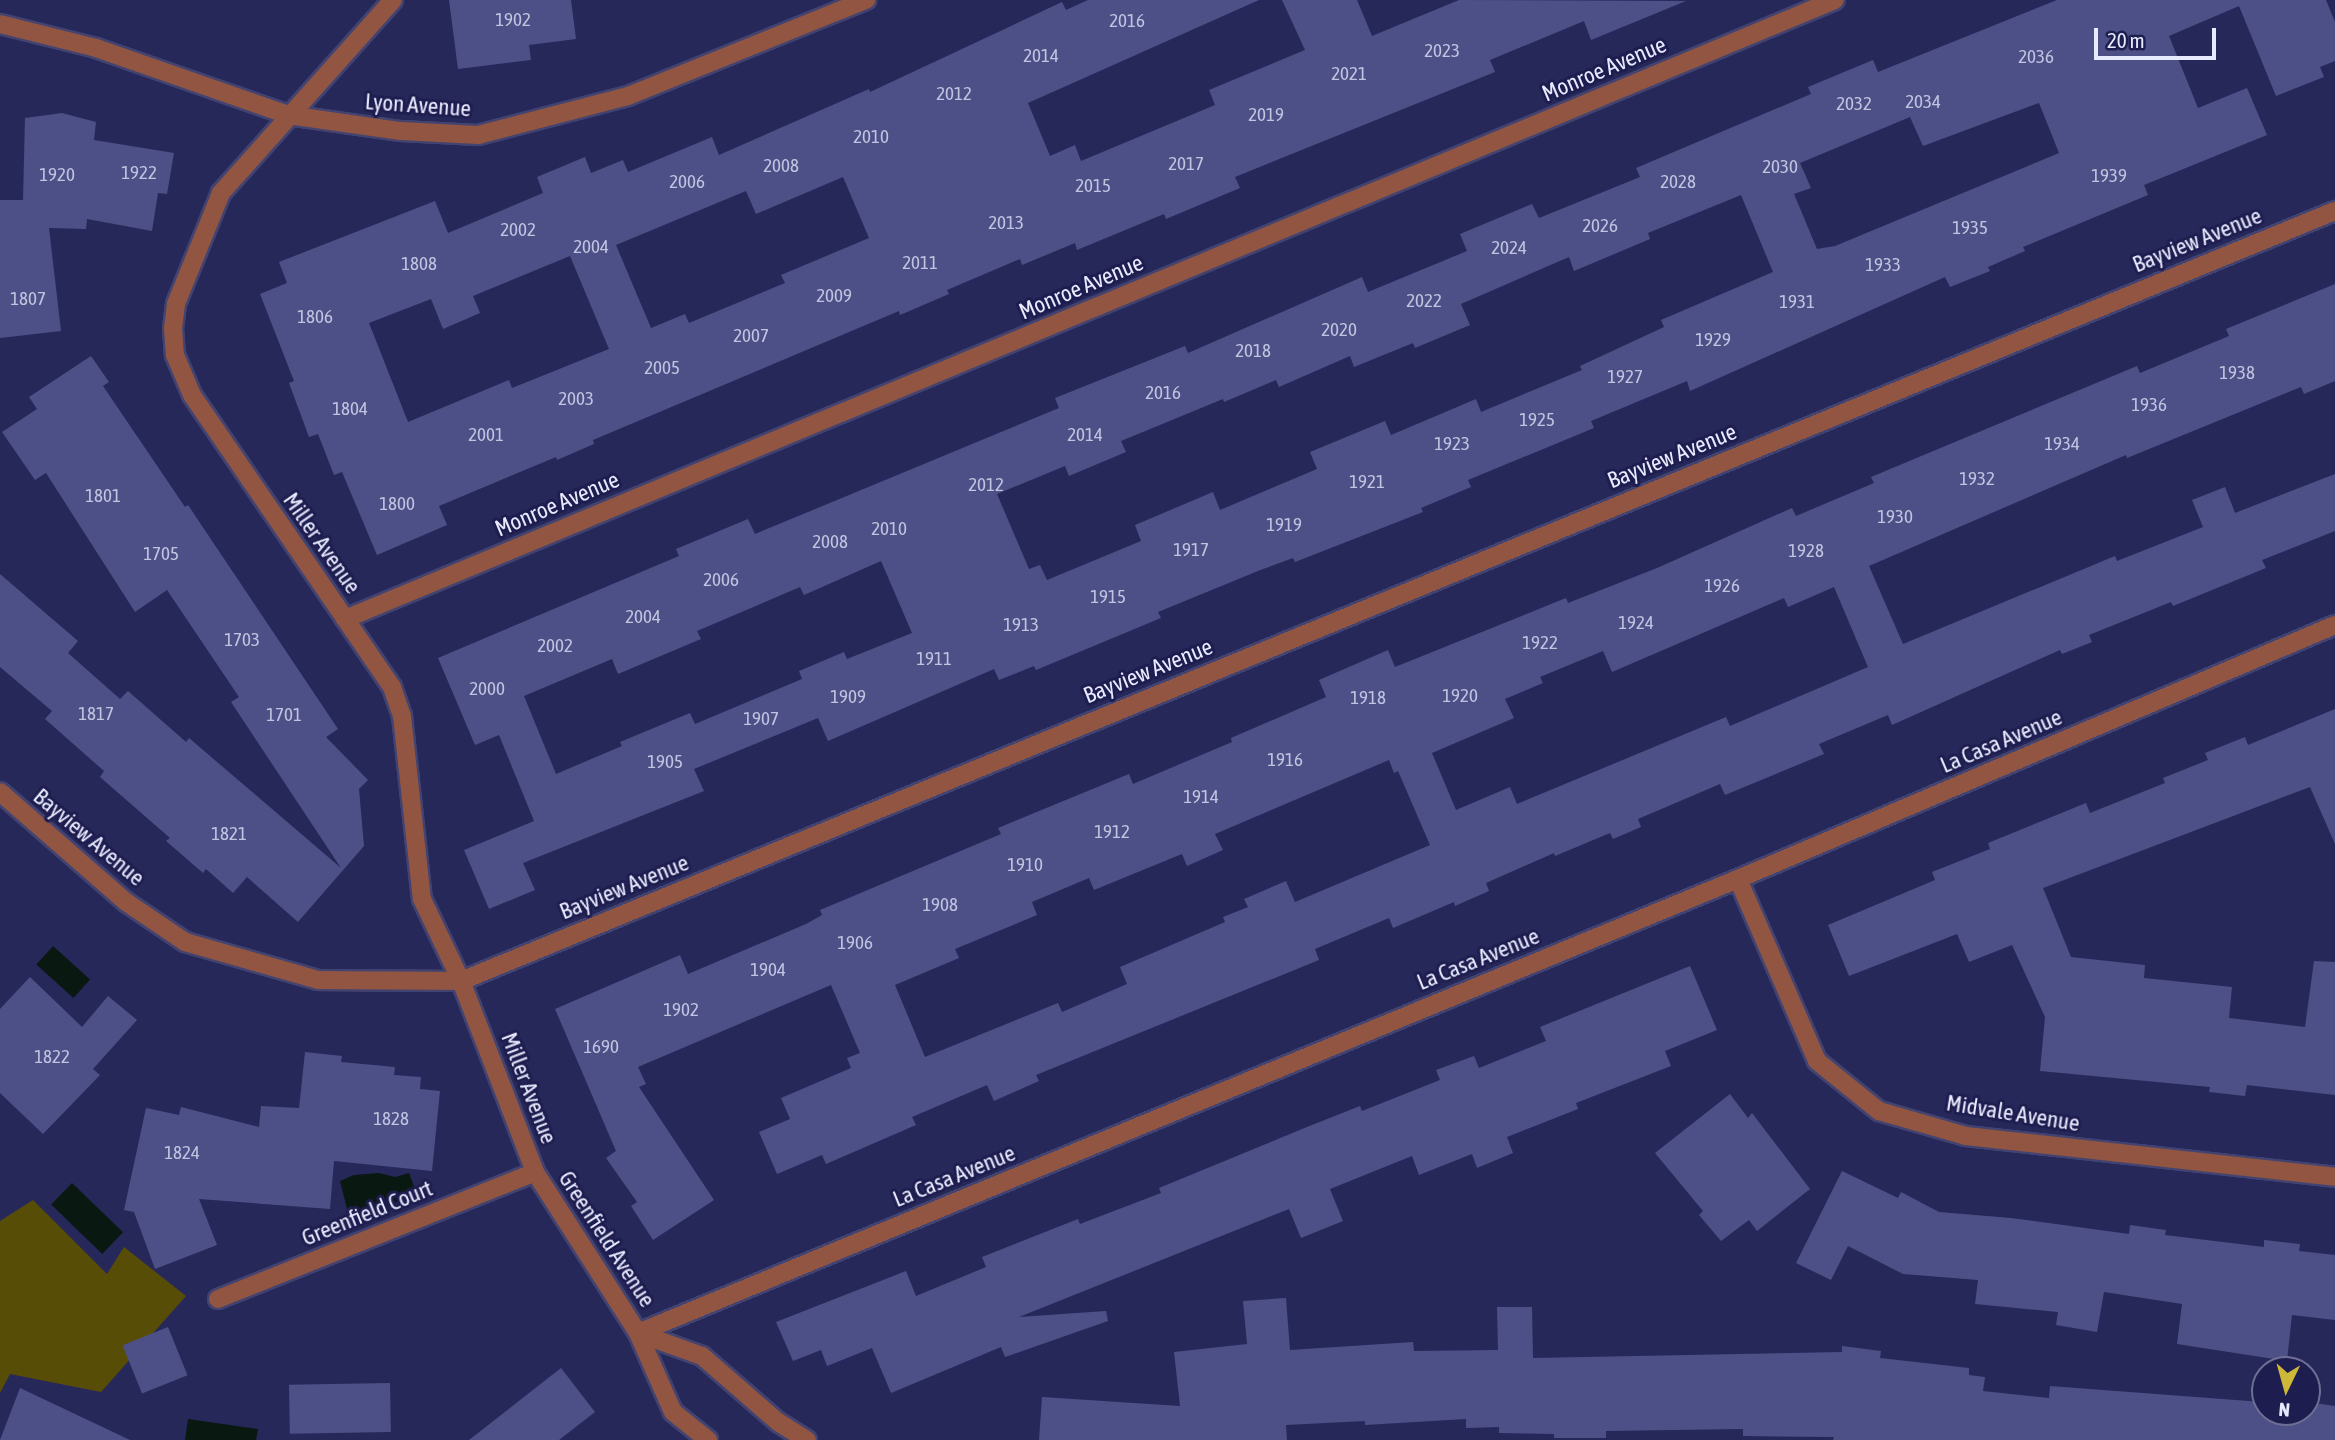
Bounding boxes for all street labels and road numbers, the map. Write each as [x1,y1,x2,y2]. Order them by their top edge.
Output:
street label: Monroe Avenue [1538,30,1670,108]
street label: Lyon Avenue [364,88,472,122]
street label: Bayview Avenue [2129,202,2265,278]
street label: Monroe Avenue [1015,248,1147,326]
street label: Bayview Avenue [1604,418,1740,494]
street label: Monroe Avenue [491,465,623,543]
street label: Miller Avenue [277,487,367,599]
street label: Bayview Avenue [1080,633,1216,709]
street label: La Casa Avenue [1936,703,2066,779]
street label: Bayview Avenue [28,783,150,891]
street label: Bayview Avenue [556,849,692,925]
street label: La Casa Avenue [1413,922,1543,996]
street label: Miller Avenue [495,1029,563,1147]
street label: Midvale Avenue [1944,1089,2082,1137]
street label: La Casa Avenue [889,1139,1019,1213]
street label: Greenfield Avenue [553,1166,661,1312]
street label: Greenfield Court [298,1174,436,1252]

